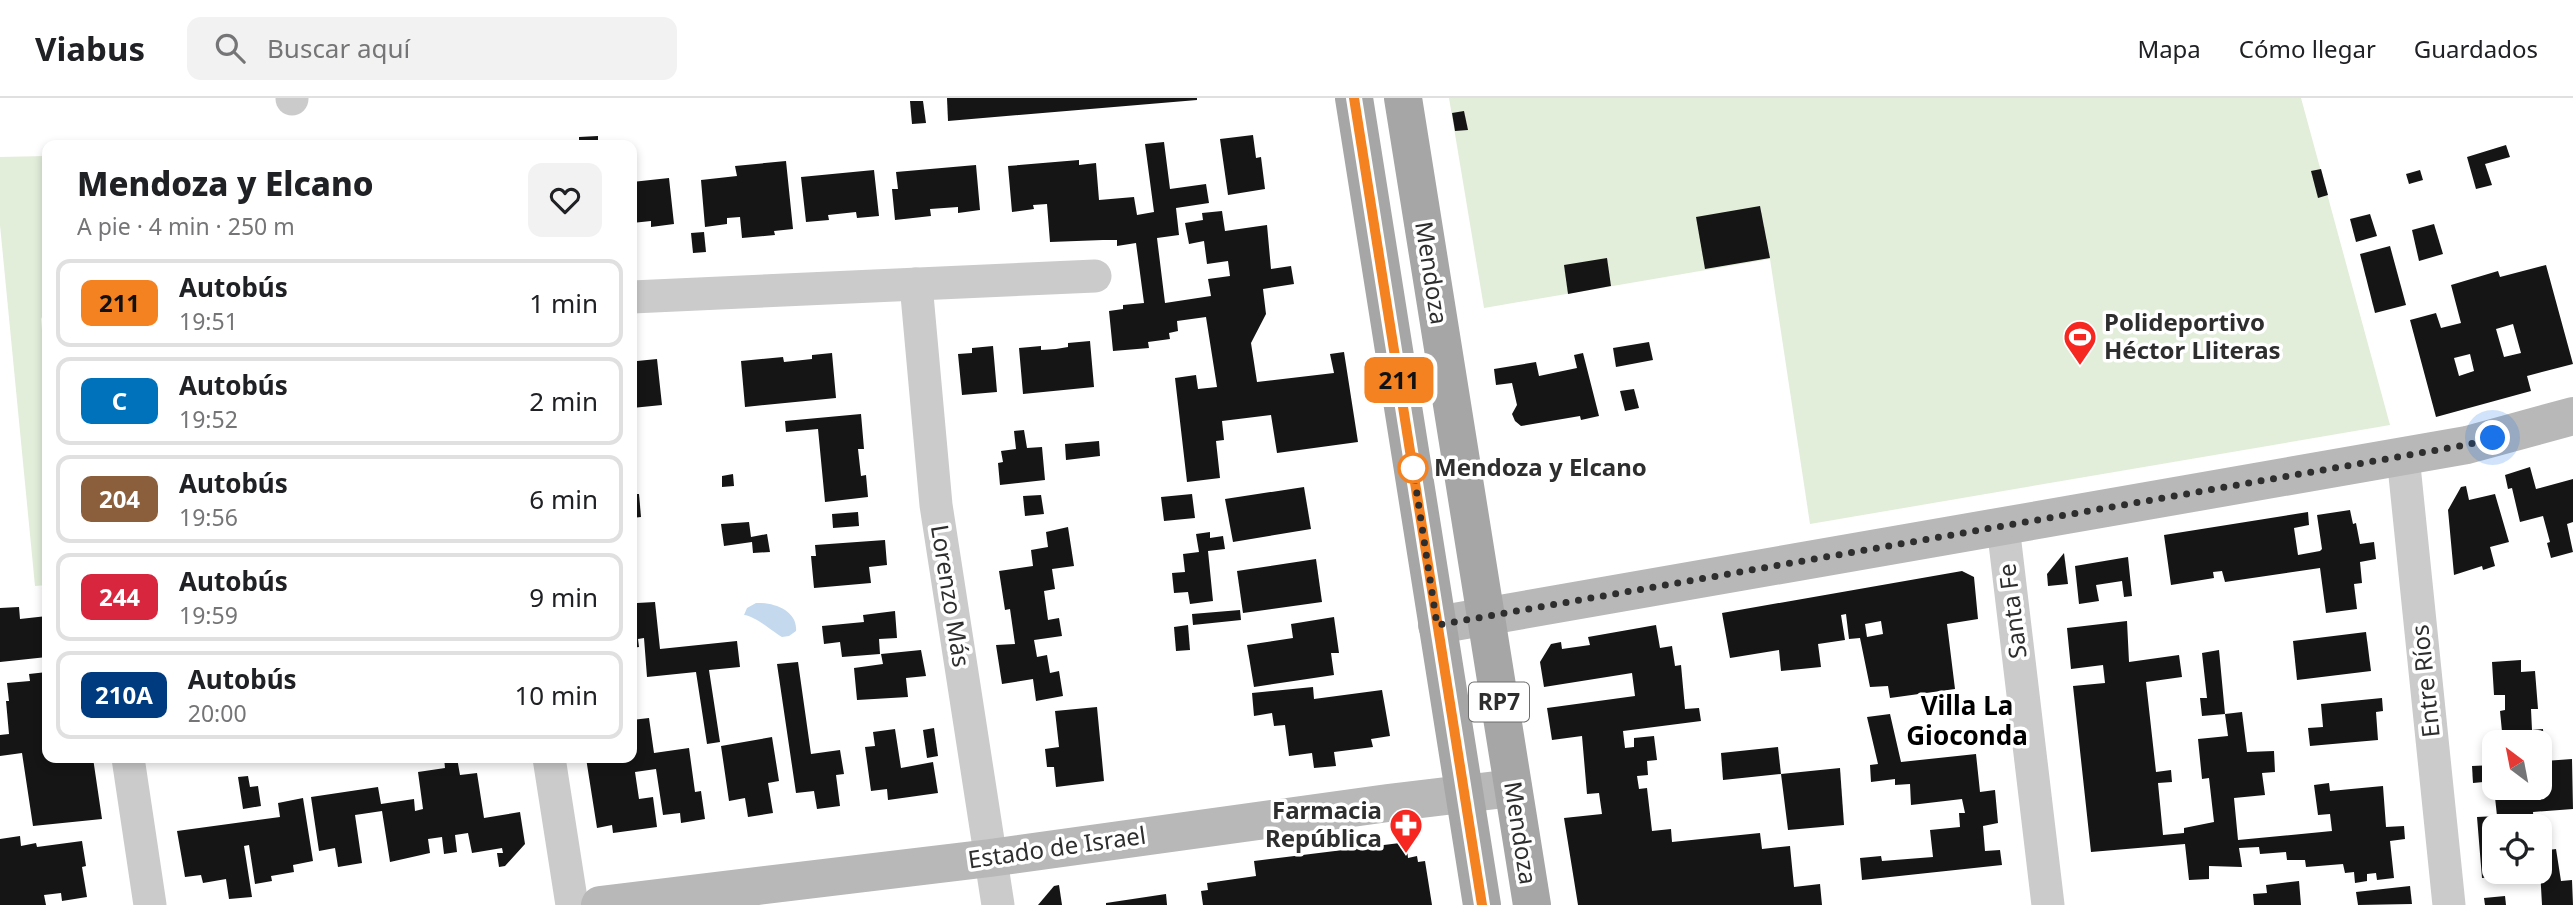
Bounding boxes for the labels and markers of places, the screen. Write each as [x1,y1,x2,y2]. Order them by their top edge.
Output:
place label: Polideportivo Héctor Lliteras [2104,305,2281,366]
sports icon: Polideportivo Héctor Lliteras [2061,318,2099,367]
place label: Mendoza y Elcano [1434,450,1647,483]
marker: Mendoza y Elcano [1398,453,1428,483]
place label: Farmacia República [1265,793,1382,854]
pharmacy icon: Farmacia República [1387,806,1425,855]

